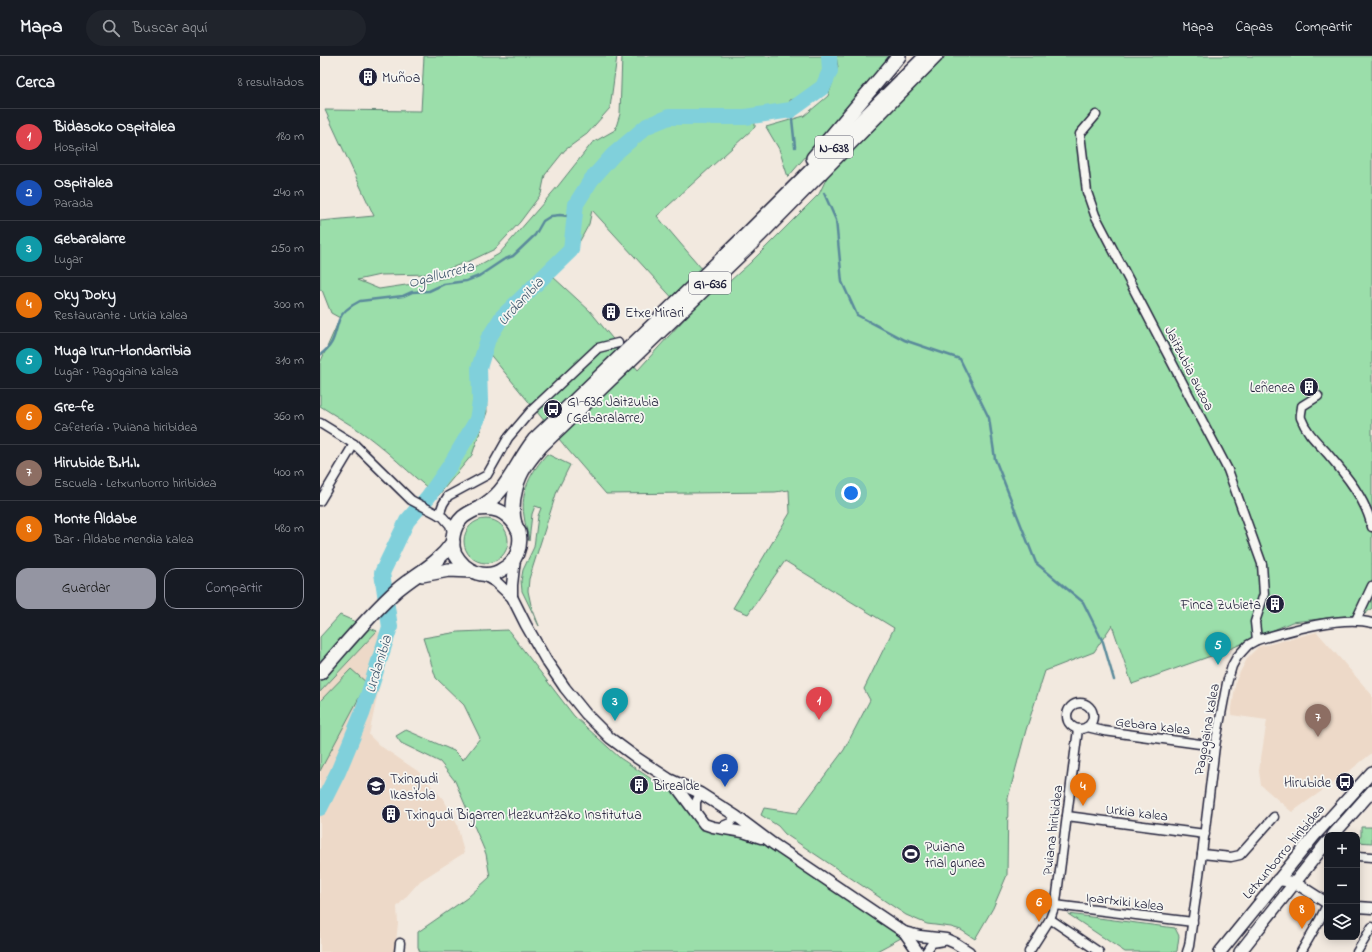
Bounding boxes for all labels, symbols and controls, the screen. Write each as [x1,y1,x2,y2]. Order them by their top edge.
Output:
search box [86,10,366,46]
text: Mapa [20,14,62,41]
icon: search [100,17,122,39]
text: Buscar aquí [132,17,207,39]
text: Mapa [1182,17,1214,38]
text: Capas [1236,17,1273,38]
text: Compartir [1295,17,1352,38]
building icon: Muñoa [357,66,379,88]
place label: Muñoa [382,68,420,89]
text: Cerca [16,70,55,95]
text: 8 resultados [238,73,304,92]
text: Bidasoko Ospitalea [54,116,175,138]
text: 1 [27,127,31,146]
text: 180 m [276,127,304,146]
road number: N-638 [815,136,853,158]
text: Hospital [54,138,98,157]
text: Ospitalea [54,172,113,194]
text: 2 [26,183,32,202]
text: 240 m [273,183,304,202]
text: Parada [54,194,93,213]
text: Gebaralarre [54,228,126,250]
text: 3 [26,239,32,258]
text: 250 m [271,239,304,258]
text: Lugar [54,250,83,269]
water label: Ogallurreta [406,255,478,295]
water label: Urdanibia [492,272,550,331]
road number: GI-636 [689,272,731,294]
text: Oky Doky [54,284,116,306]
text: 4 [26,295,32,314]
text: 300 m [274,295,304,314]
building icon: Etxe Mirari [600,301,622,323]
place label: Etxe Mirari [625,303,684,324]
text: Restaurante · Urkia kalea [54,306,188,325]
street label: Jaitzubia auzoa [1158,323,1219,415]
text: Muga Irun-Hondarribia [54,340,191,362]
text: 5 [25,351,33,370]
text: 310 m [276,351,304,370]
text: Lugar · Pagogaina kalea [54,362,178,381]
building icon: Leñenea [1298,376,1320,398]
place label: Leñenea [1250,378,1295,399]
place label: GI-636 Jaitzubia (Gebaralarre) [567,392,659,429]
text: Gre-fe [54,396,94,418]
bus stop icon: GI-636 Jaitzubia (Gebaralarre) [542,398,564,420]
text: 6 [26,407,32,426]
text: 360 m [274,407,304,426]
text: Cafetería · Puiana hiribidea [54,418,197,437]
text: Hirubide B.H.I. [54,452,140,474]
text: 7 [26,463,32,482]
text: 400 m [274,463,304,482]
text: Escuela · Letxunborro hiribidea [54,474,217,493]
your location [841,483,861,503]
text: Monte Aldabe [54,508,137,530]
text: 8 [27,519,31,538]
text: 480 m [275,519,304,538]
text: Bar · Aldabe mendia kalea [54,530,194,549]
button: Guardar [16,568,156,609]
button: Compartir [164,568,304,609]
building icon: Finca Zubieta [1264,593,1286,615]
place label: Finca Zubieta [1180,595,1261,616]
water label: Urdanibia [360,632,398,696]
pin: 5 [1205,632,1231,665]
street label: Pagogaina kalea [1189,682,1227,777]
pin: 1 [806,687,832,720]
pin: 3 [602,688,628,721]
pin: 7 [1305,704,1331,737]
street label: Gebara kalea [1114,711,1191,741]
pin: 2 [712,754,738,787]
place label: Txingudi Ikastola [390,769,438,806]
bus stop icon: Hirubide [1334,771,1356,793]
pin: 4 [1070,773,1096,806]
place label: Hirubide [1284,773,1332,794]
building icon: Birealde [628,774,650,796]
school or university icon: Txingudi Ikastola [365,775,387,797]
place label: Birealde [652,776,700,797]
street label: Puiana hiribidea [1038,784,1069,877]
street label: Urkia kalea [1104,799,1169,828]
street label: Letxunborro hiribidea [1238,800,1330,904]
building icon: Txingudi Bigarren Hezkuntzako Institutua [380,803,402,825]
place label: Txingudi Bigarren Hezkuntzako Institutua [405,805,642,827]
map controls [1324,832,1360,940]
button: + [1324,832,1360,868]
place label: Puiana trial gunea [925,837,985,875]
sports icon: Puiana trial gunea [900,843,922,865]
button: − [1324,868,1360,904]
street label: Ipartxiki kalea [1085,887,1165,918]
pin: 6 [1026,889,1052,922]
pin: 8 [1289,896,1315,929]
button: layers [1324,904,1360,940]

